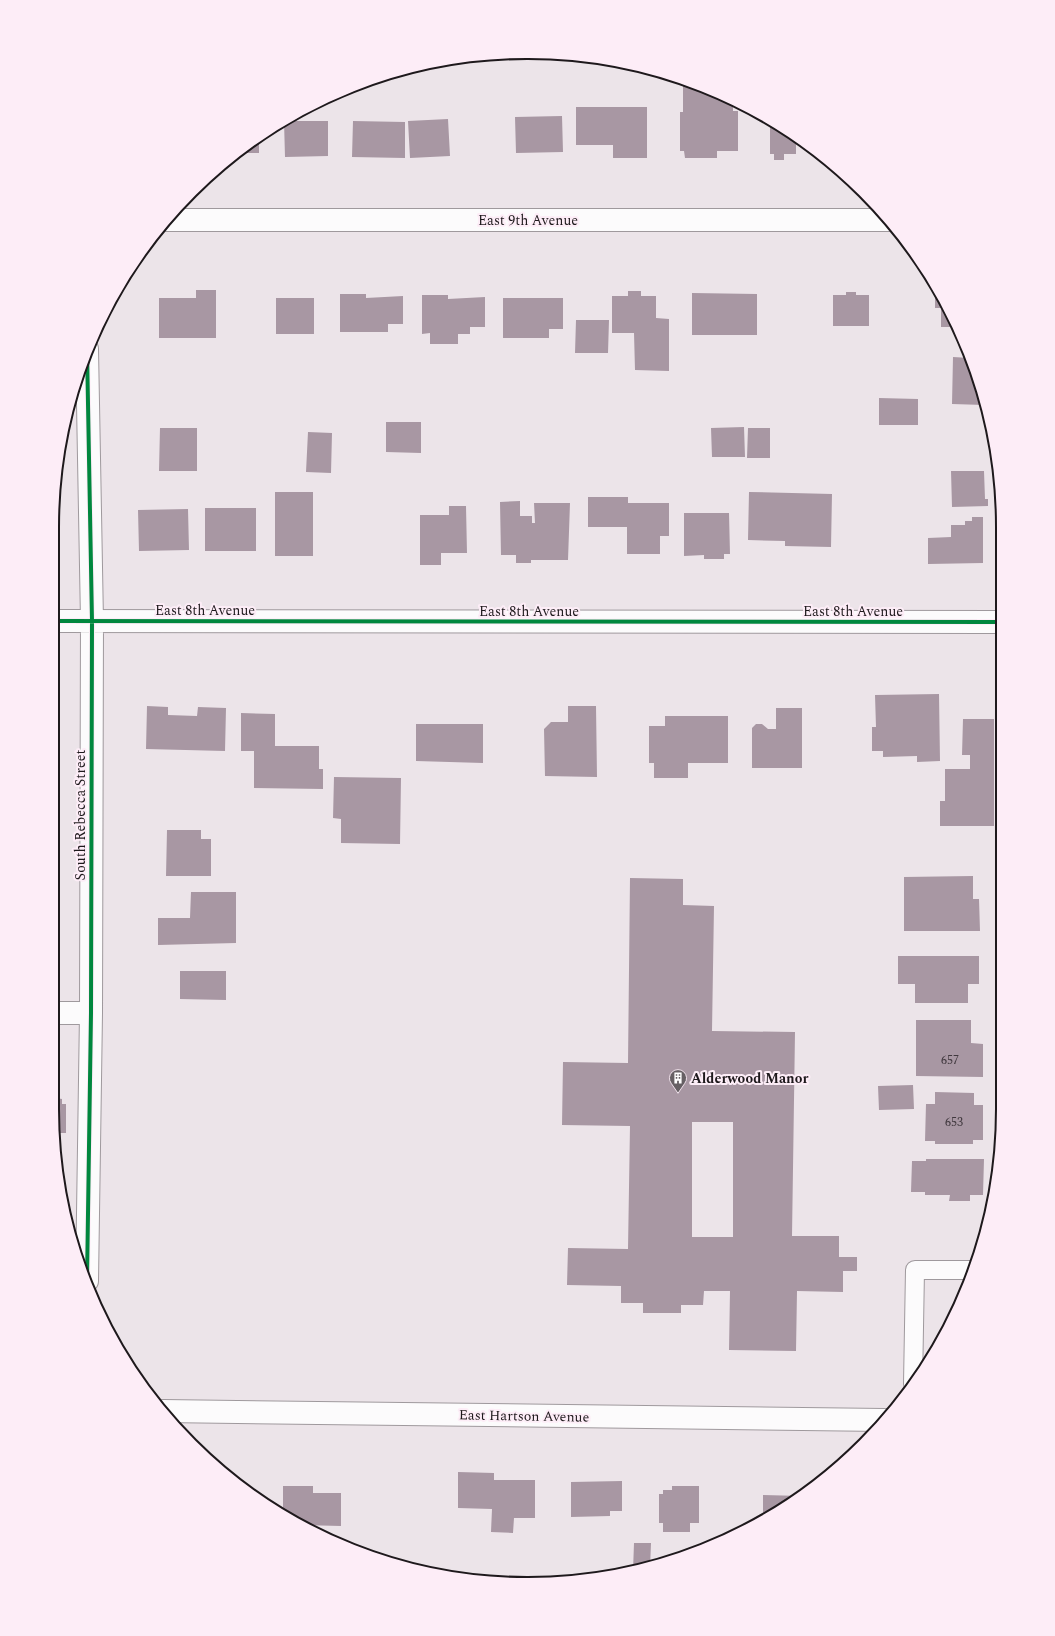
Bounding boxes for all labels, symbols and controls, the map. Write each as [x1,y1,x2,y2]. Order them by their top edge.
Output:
street label: East 9th Avenue [478,210,578,231]
street label: East 8th Avenue [155,600,255,621]
street label: East 8th Avenue [479,601,579,622]
street label: East 8th Avenue [803,601,903,622]
street label: South Rebecca Street [70,749,91,880]
house number: 657 [941,1051,959,1070]
building icon: Alderwood Manor [668,1068,688,1093]
place label: Alderwood Manor [691,1068,808,1089]
house number: 653 [945,1113,963,1132]
street label: East Hartson Avenue [459,1404,590,1428]

